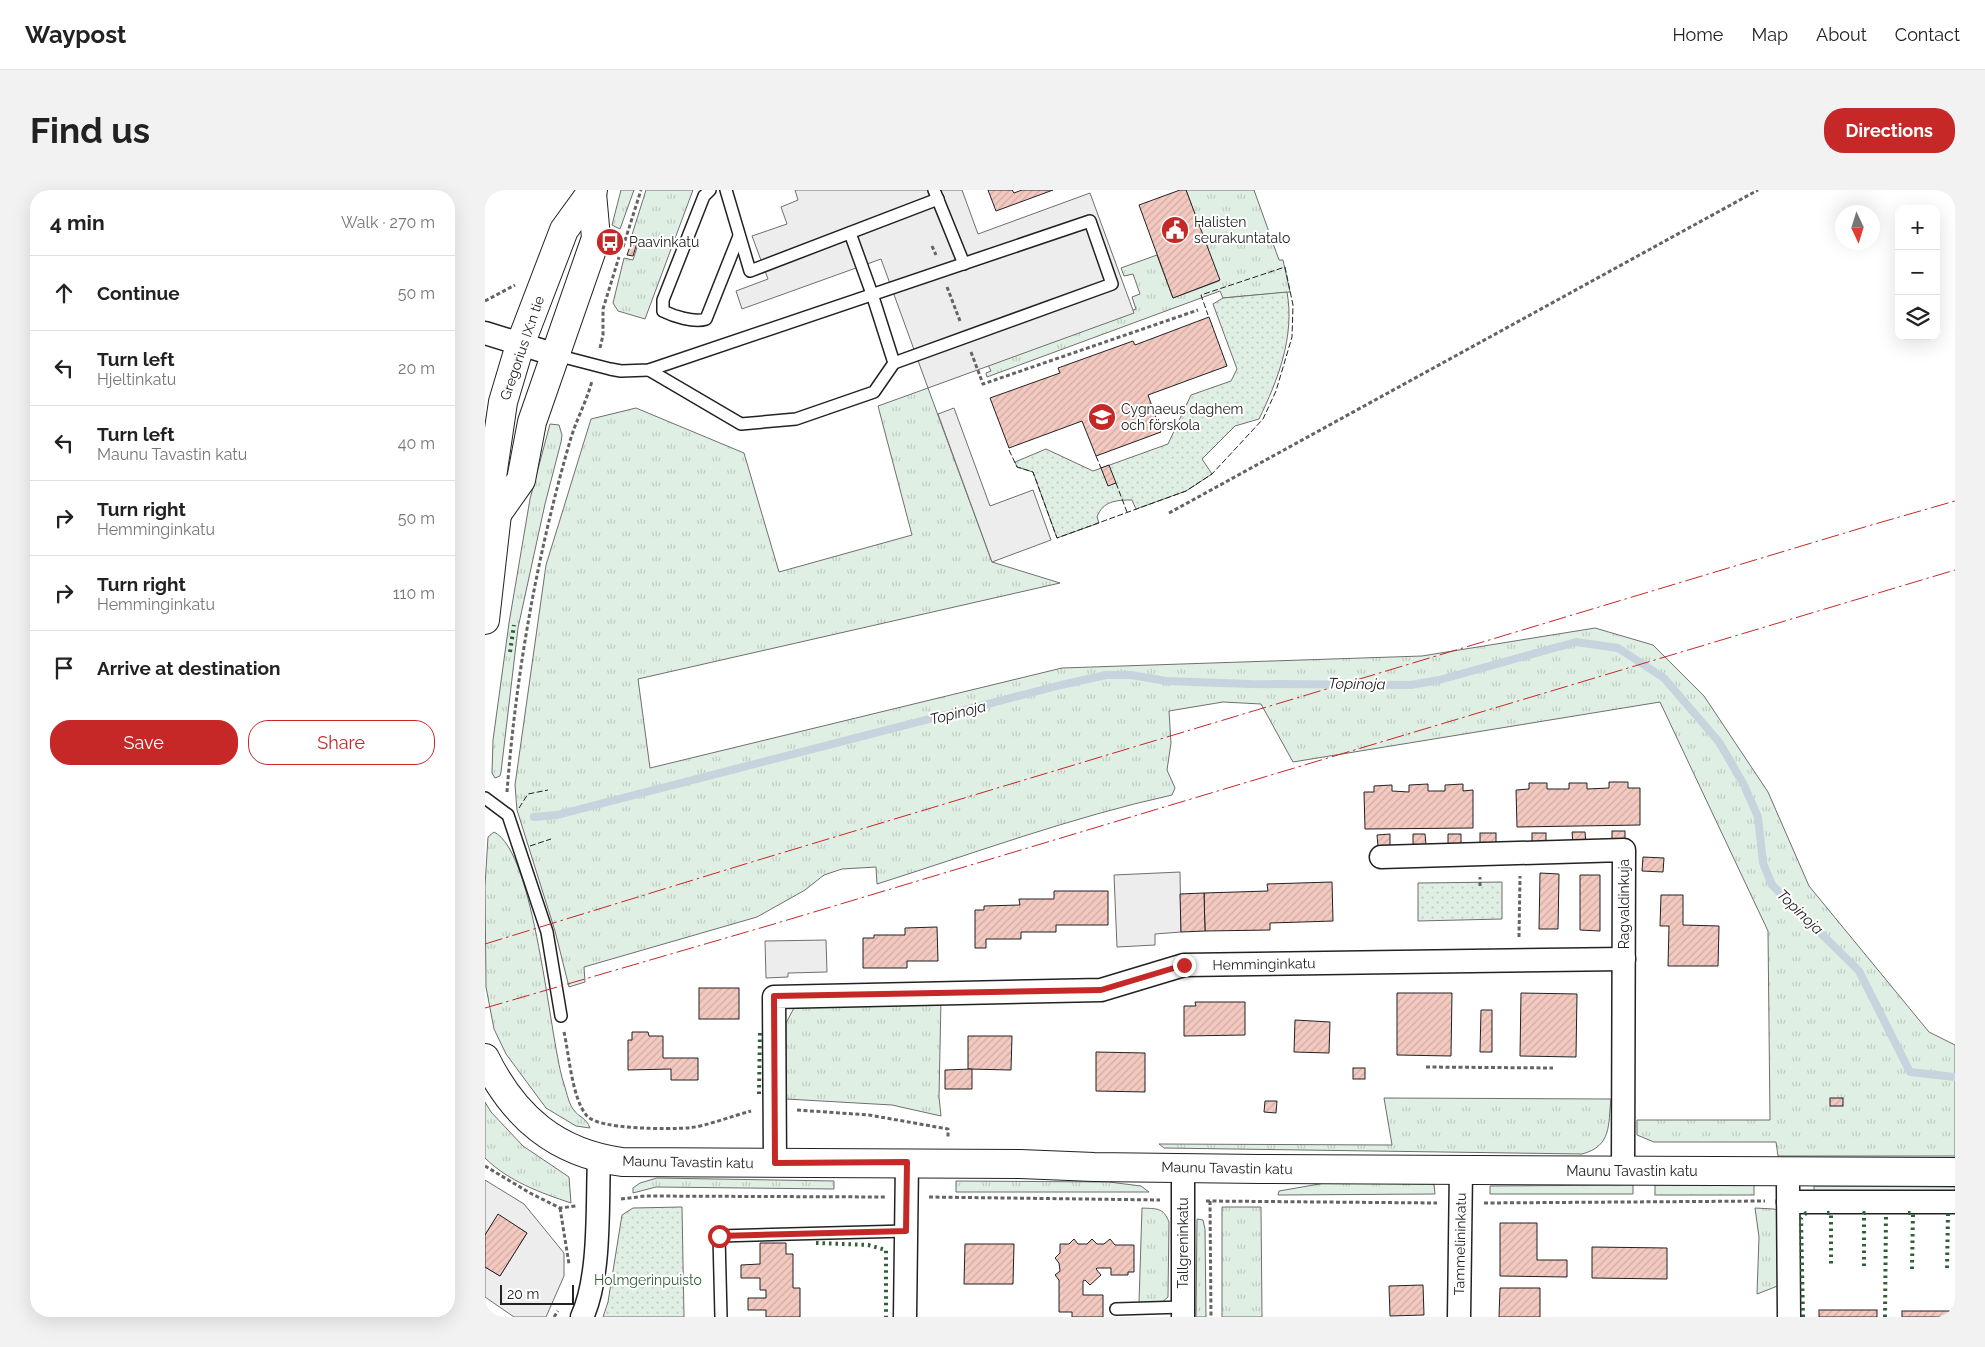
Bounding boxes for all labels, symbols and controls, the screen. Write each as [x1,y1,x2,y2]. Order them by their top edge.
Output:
text: Waypost [25,20,126,49]
text: Home [1672,24,1723,45]
text: Map [1751,24,1788,45]
text: About [1816,24,1867,45]
text: Contact [1895,24,1960,45]
button: Directions [1824,108,1955,153]
text: Find us [30,110,150,151]
north arrow [1835,205,1880,250]
map controls [1895,205,1940,340]
button: + [1895,205,1940,250]
text: 4 min [50,210,105,235]
text: Walk · 270 m [341,213,435,232]
place label: Halisten seurakuntatalo [1194,214,1290,246]
public building icon: Halisten seurakuntatalo [1160,215,1190,245]
bus stop icon: Paavinkatu [595,227,625,257]
place label: Paavinkatu [629,234,699,250]
button: − [1895,250,1940,295]
icon: ahead [50,279,78,307]
text: Continue [97,282,180,304]
text: 50 m [398,284,435,303]
street label: Gregorius IX:n tie [497,294,547,402]
button: layers [1895,295,1940,340]
text: Turn left [97,348,174,370]
icon: left [50,354,78,382]
text: 20 m [398,359,435,378]
text: Hjeltinkatu [97,370,176,389]
place label: Cygnaeus daghem och förskola [1121,401,1244,433]
school or university icon: Cygnaeus daghem och förskola [1087,402,1117,432]
text: Turn left [97,423,174,445]
icon: left [50,429,78,457]
text: 40 m [398,434,435,453]
text: Maunu Tavastin katu [97,445,247,464]
text: Turn right [97,498,186,520]
icon: right [50,504,78,532]
text: 50 m [398,509,435,528]
text: Hemminginkatu [97,520,215,539]
text: Turn right [97,573,186,595]
icon: right [50,579,78,607]
text: 110 m [393,584,435,603]
text: Hemminginkatu [97,595,215,614]
icon: arrive [50,654,78,682]
text: Arrive at destination [97,657,281,679]
water label: Topinoja [1328,675,1386,693]
water label: Topinoja [928,697,988,729]
button: Save [50,720,238,765]
button: Share [248,720,435,765]
street label: Ragvaldinkuja [1616,859,1632,949]
water label: Topinoja [1773,886,1827,938]
route end [1173,954,1196,977]
street label: Hemminginkatu [1212,955,1316,973]
street label: Maunu Tavastin katu [622,1153,754,1171]
street label: Maunu Tavastin katu [1161,1159,1293,1177]
street label: Maunu Tavastin katu [1566,1163,1698,1179]
street label: Tammelininkatu [1451,1192,1469,1296]
street label: Tallgreninkatu [1175,1197,1191,1289]
route start [708,1225,731,1248]
park label: Holmgerinpuisto [594,1272,702,1288]
scale bar [500,1282,574,1305]
text: 20 m [507,1286,539,1302]

